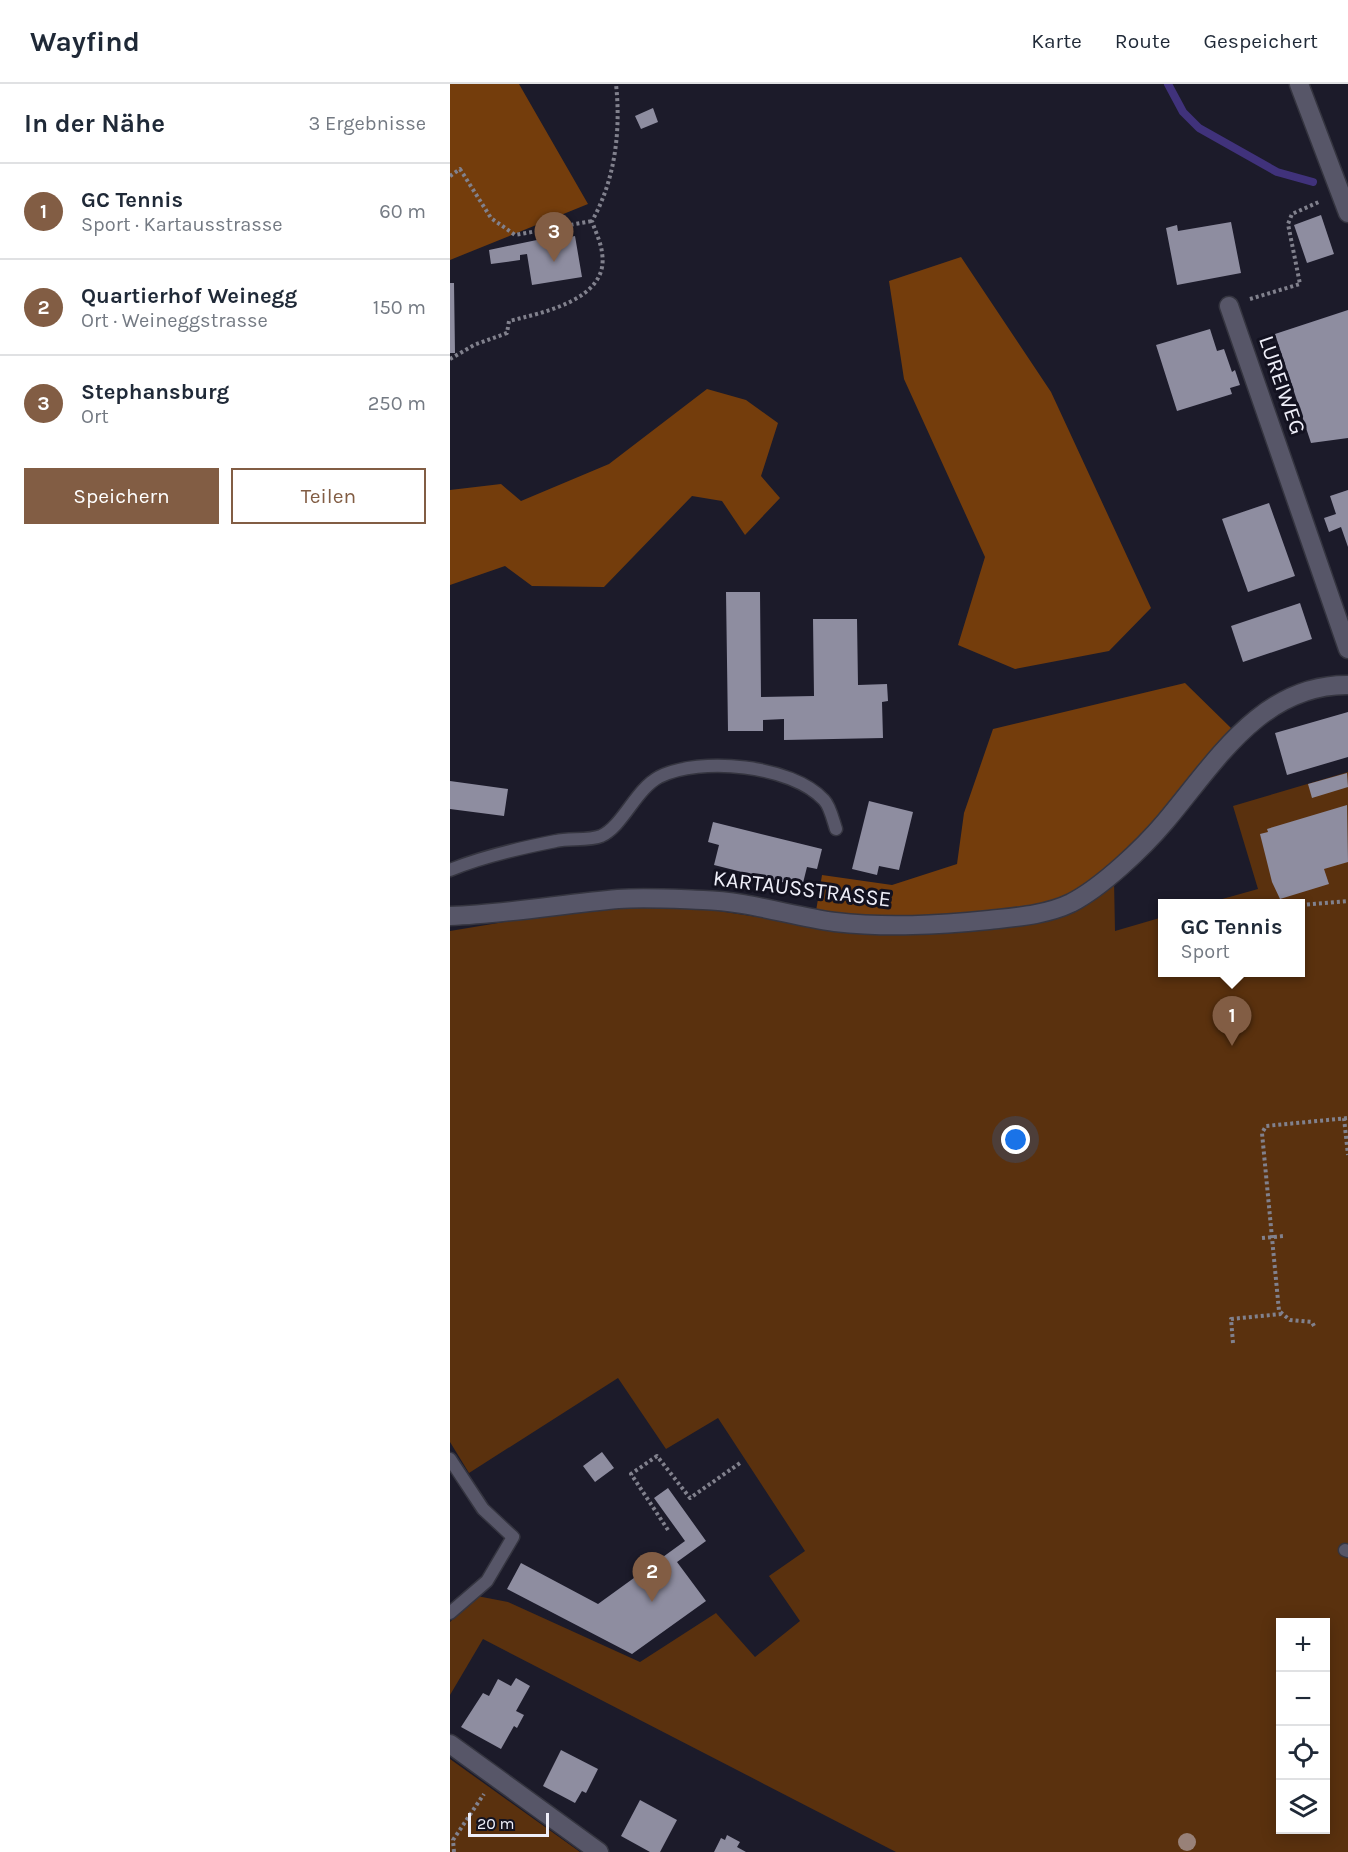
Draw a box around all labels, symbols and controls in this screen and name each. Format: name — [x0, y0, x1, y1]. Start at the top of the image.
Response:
text: Wayfind — [30, 25, 140, 58]
text: Karte — [1031, 29, 1082, 53]
text: Route — [1115, 29, 1171, 53]
text: Gespeichert — [1204, 29, 1318, 53]
text: In der Nähe — [24, 108, 165, 139]
text: 3 Ergebnisse — [309, 112, 426, 135]
text: GC Tennis — [81, 187, 183, 213]
text: 1 — [40, 200, 47, 223]
text: 60 m — [379, 200, 426, 223]
pin: 3 — [534, 212, 574, 262]
text: Sport · Kartausstrasse — [81, 213, 283, 236]
text: Quartierhof Weinegg — [81, 283, 297, 309]
text: 2 — [37, 296, 50, 319]
text: 150 m — [373, 296, 426, 319]
text: Ort · Weineggstrasse — [81, 309, 268, 332]
street label: LUREIWEG — [1253, 332, 1311, 438]
text: Stephansburg — [81, 379, 229, 405]
text: 3 — [37, 392, 50, 415]
text: 250 m — [368, 392, 426, 415]
text: Ort — [81, 405, 109, 428]
button: Speichern — [24, 468, 219, 524]
button: Teilen — [231, 468, 426, 524]
street label: KARTAUSSTRASSE — [711, 865, 893, 913]
popup — [1158, 899, 1305, 977]
text: GC Tennis — [1180, 914, 1283, 940]
text: Sport — [1180, 940, 1230, 963]
pin: 1 — [1212, 996, 1252, 1046]
your location — [1001, 1125, 1030, 1154]
pin: 2 — [632, 1552, 672, 1602]
map controls — [1276, 1618, 1330, 1834]
button: + — [1276, 1618, 1330, 1672]
button: − — [1276, 1672, 1330, 1726]
button: locate — [1276, 1726, 1330, 1780]
button: layers — [1276, 1780, 1330, 1834]
scale bar — [468, 1810, 549, 1838]
text: 20 m — [477, 1814, 515, 1833]

